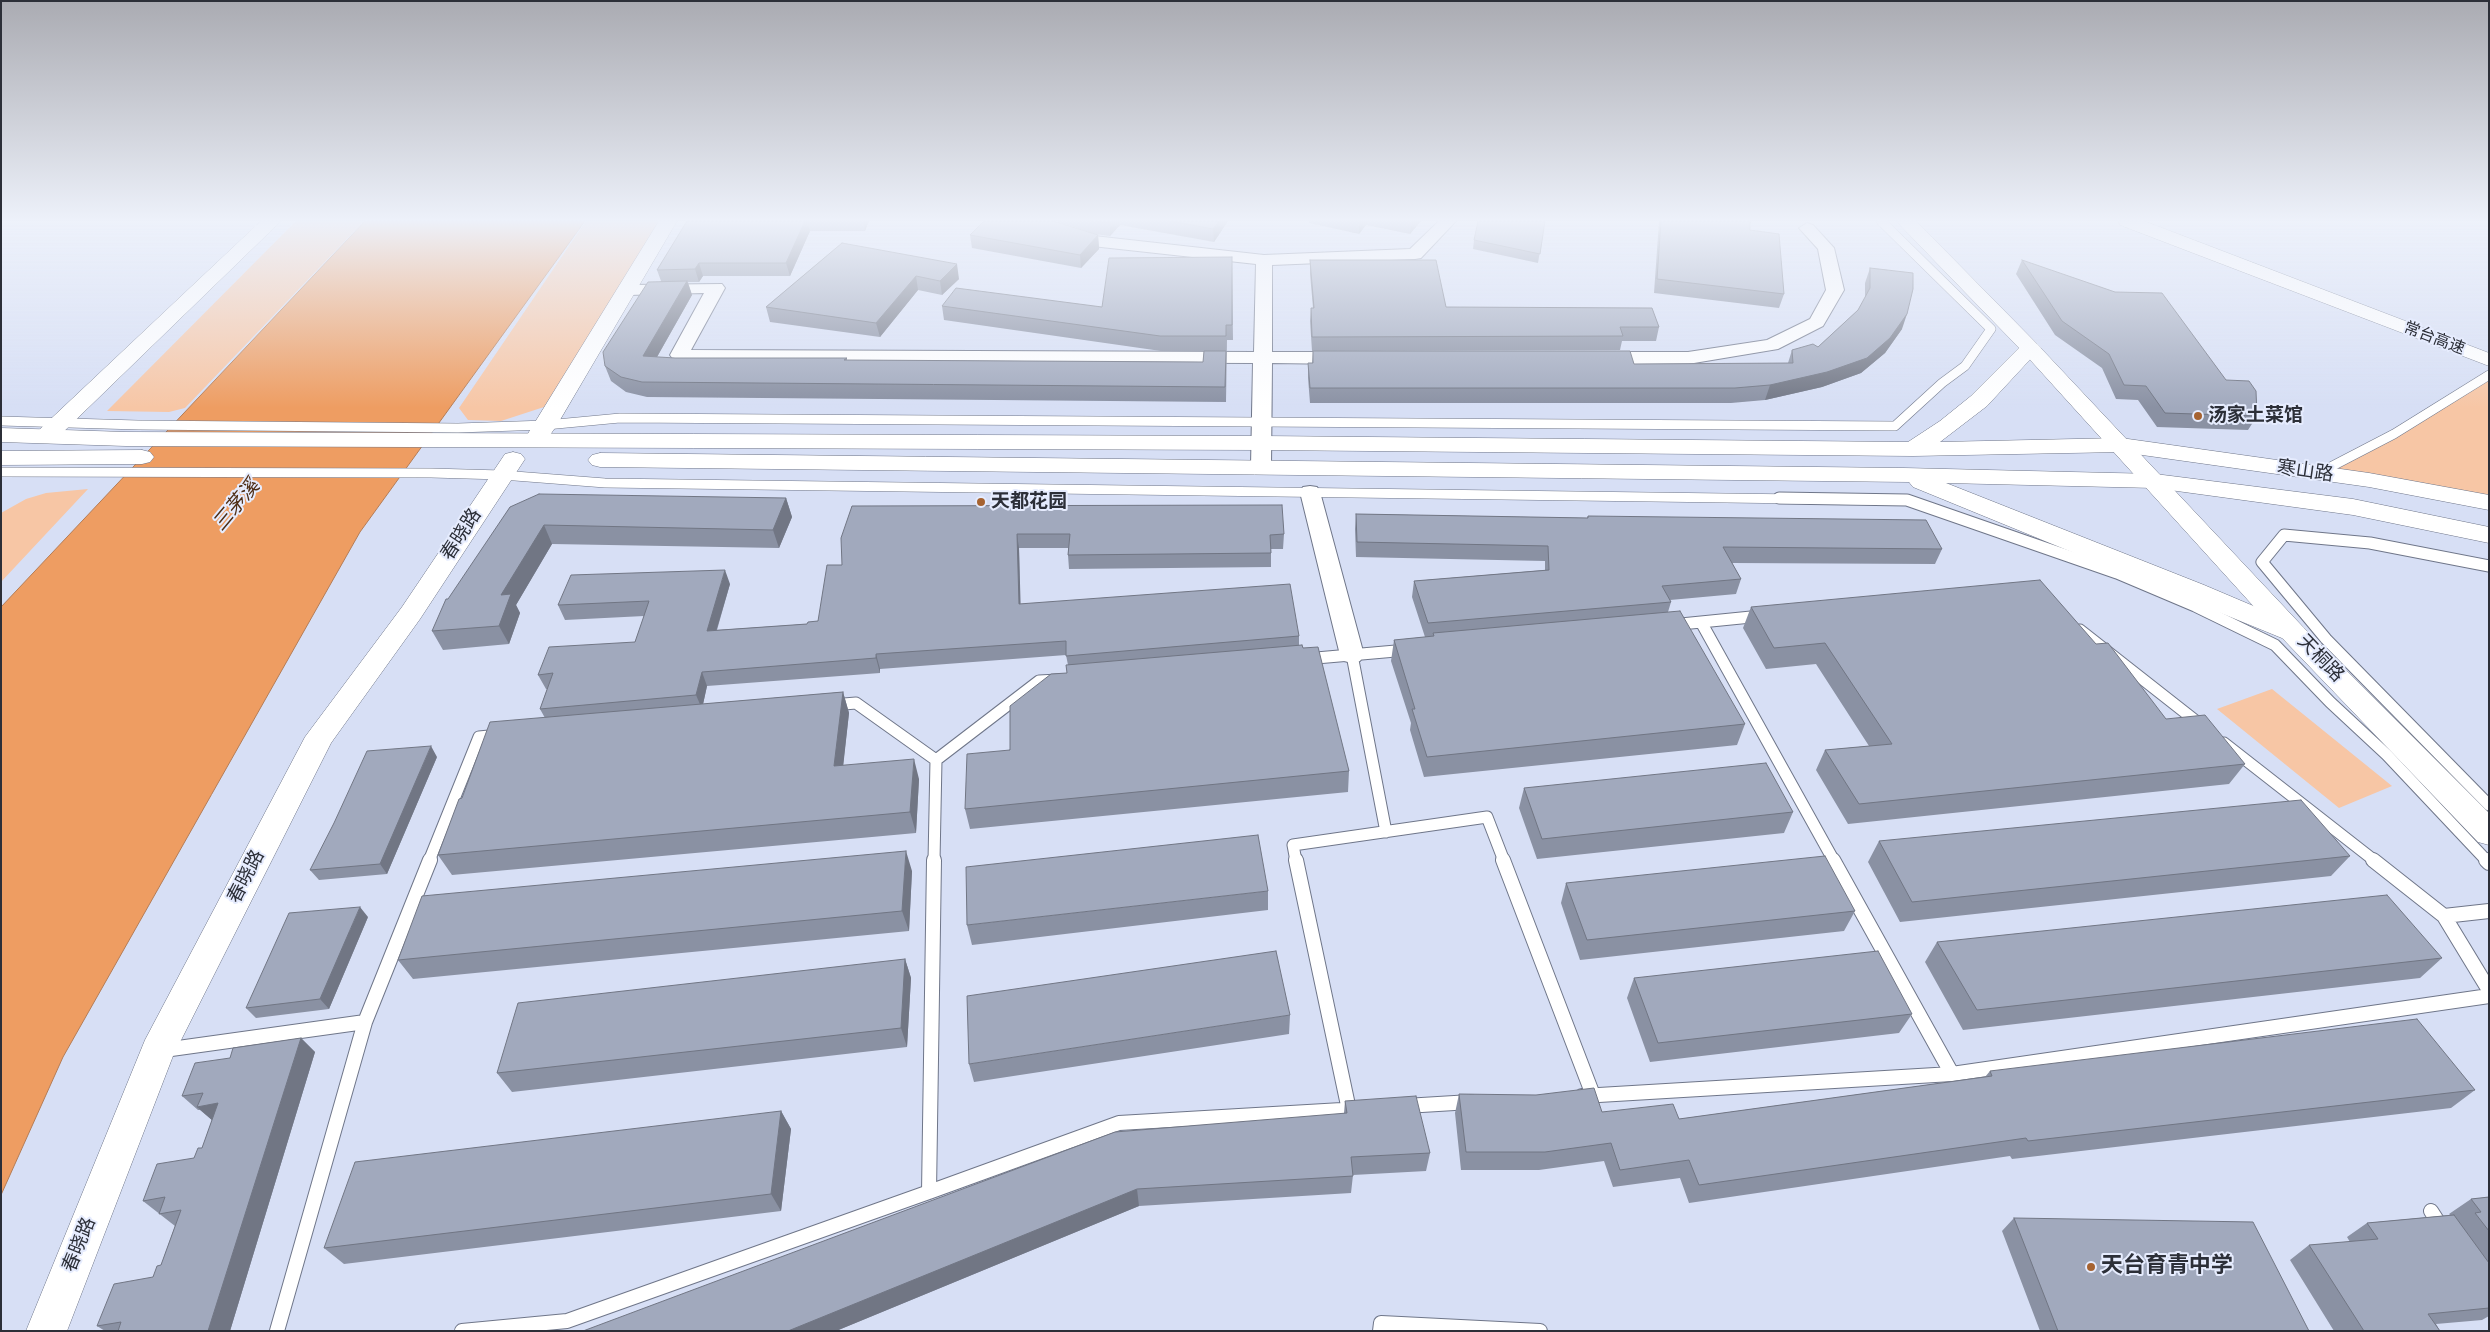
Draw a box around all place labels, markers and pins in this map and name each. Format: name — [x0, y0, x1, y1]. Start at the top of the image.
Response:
place label: 汤家土菜馆 — [2208, 405, 2303, 427]
marker: 汤家土菜馆 — [2192, 410, 2204, 422]
place label: 天都花园 — [991, 491, 1067, 513]
marker: 天都花园 — [975, 496, 987, 508]
place label: 天台育青中学 — [2101, 1254, 2233, 1280]
marker: 天台育青中学 — [2085, 1261, 2097, 1273]

